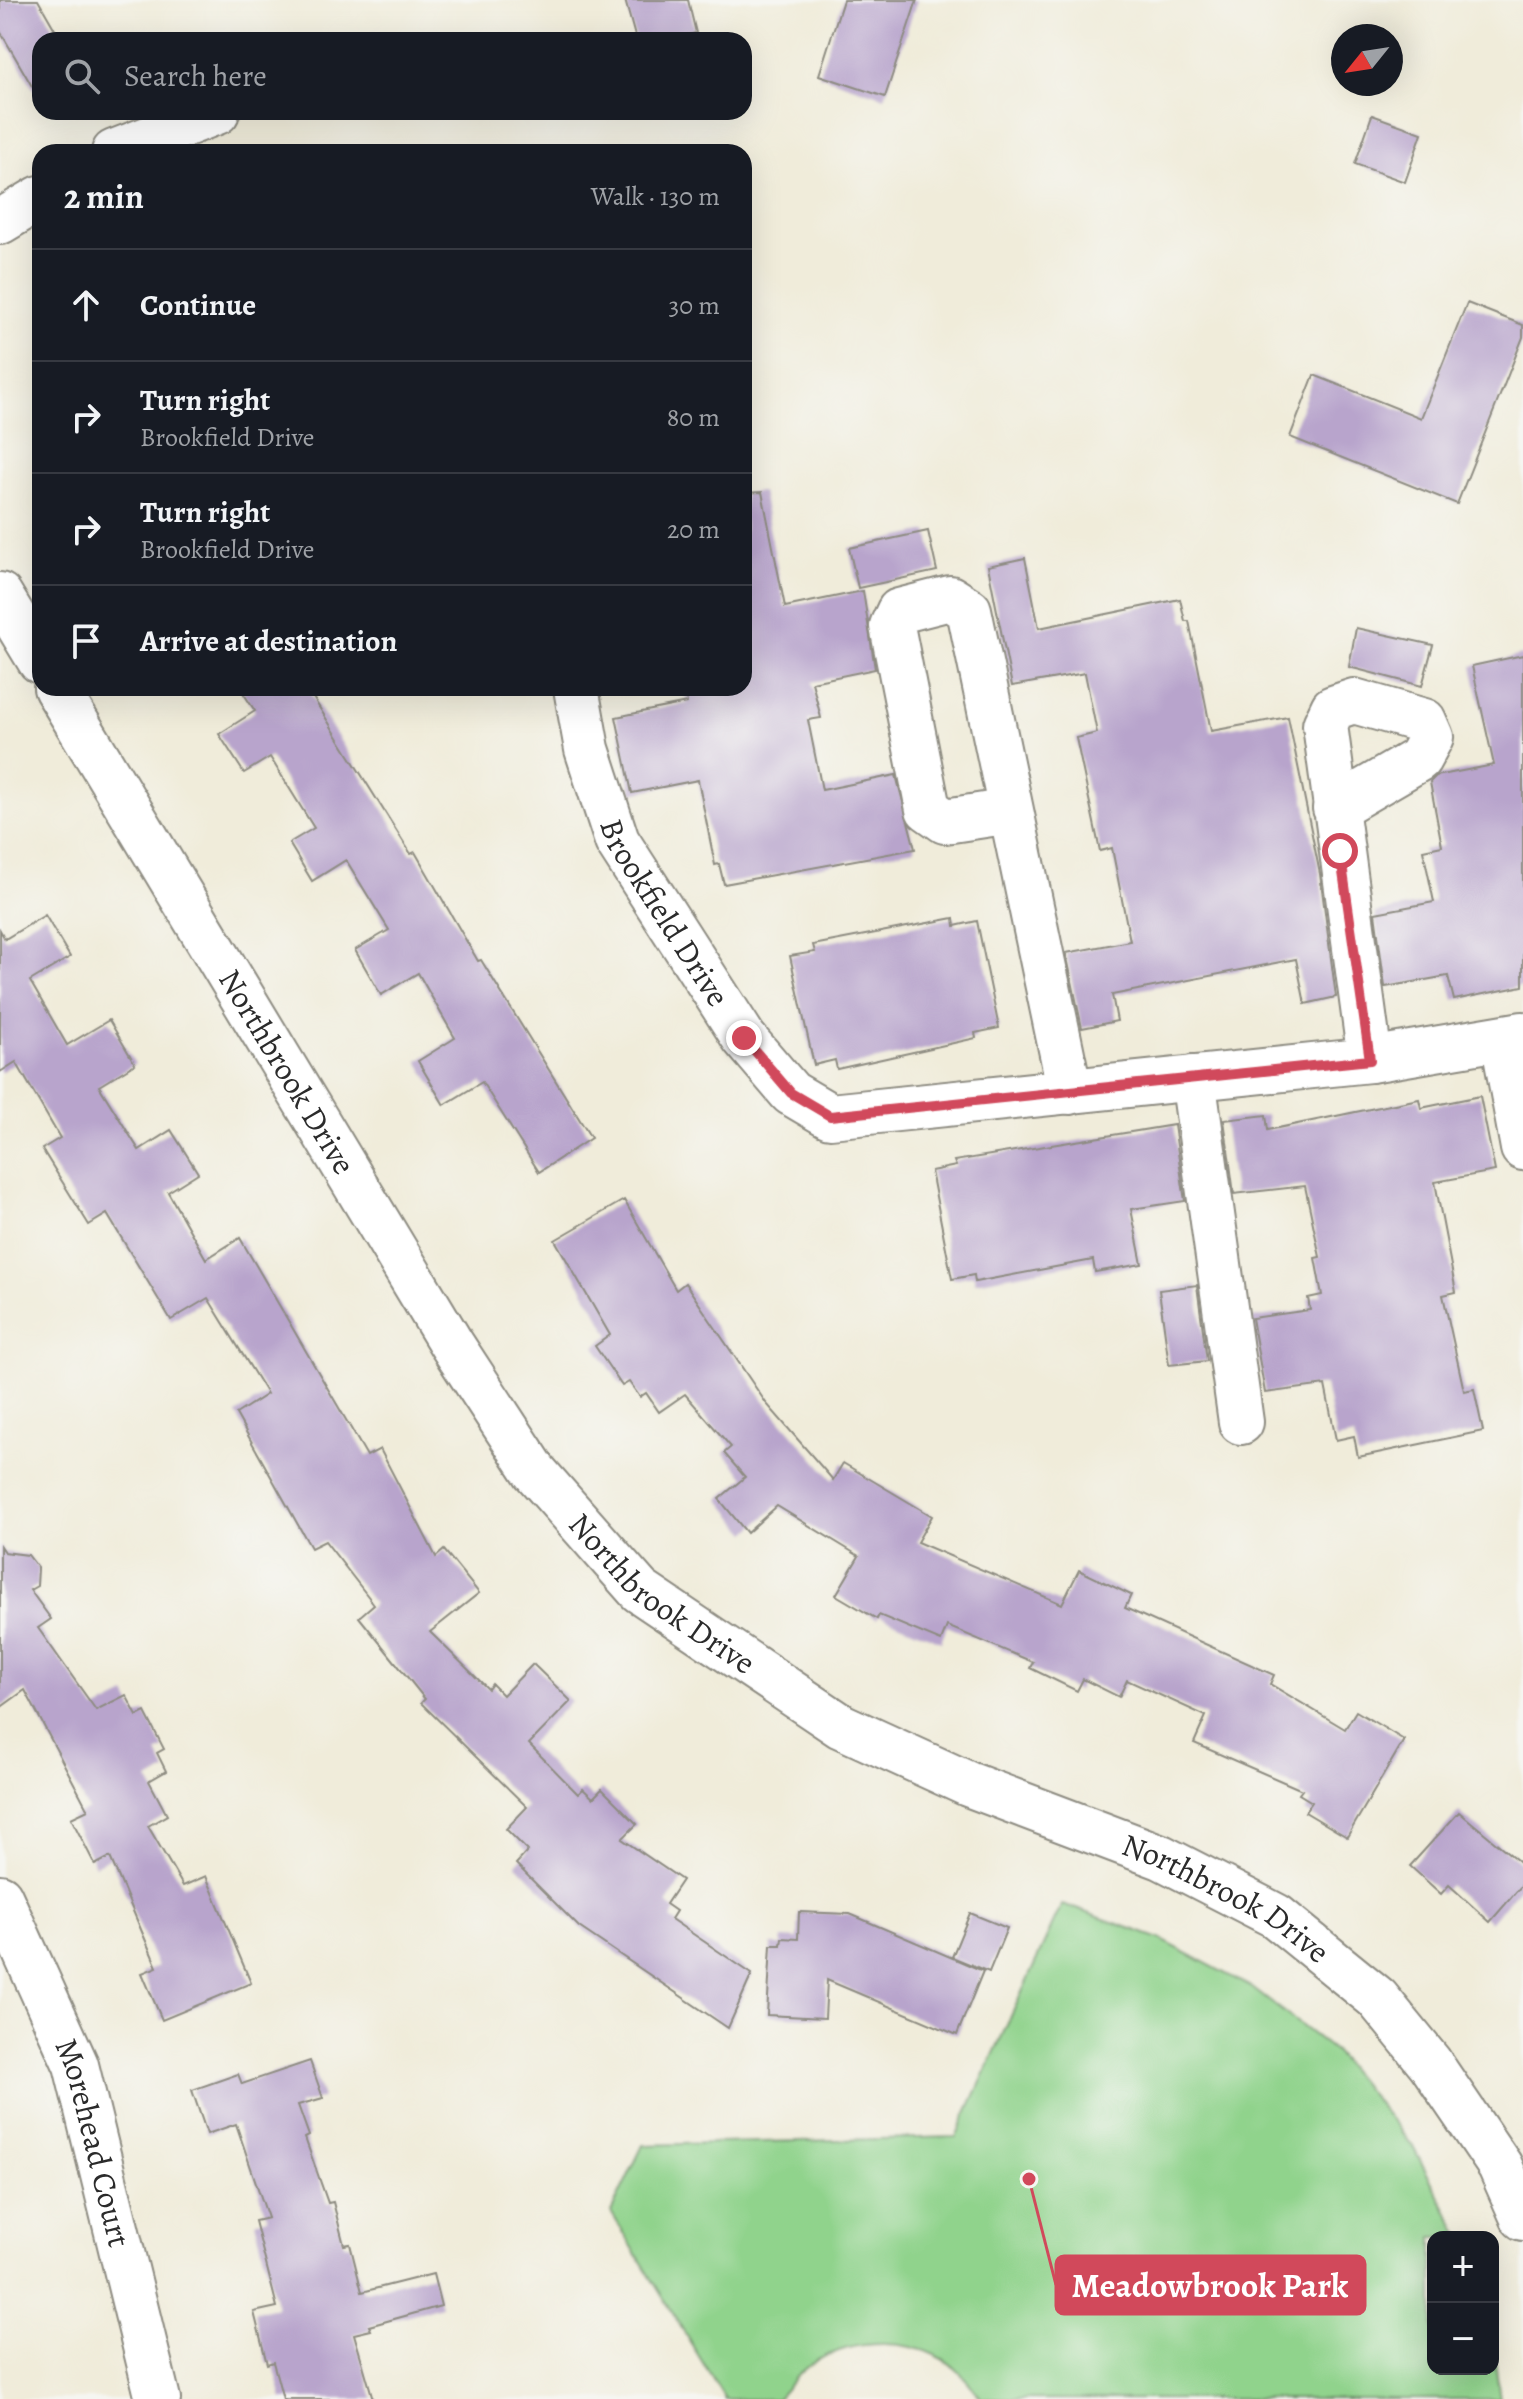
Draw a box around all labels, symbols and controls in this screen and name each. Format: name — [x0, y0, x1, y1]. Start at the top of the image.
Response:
north arrow — [1331, 24, 1403, 96]
search box — [32, 32, 752, 120]
icon: search — [60, 54, 104, 98]
text: Search here — [124, 56, 267, 96]
text: 2 min — [64, 173, 144, 220]
text: Walk · 130 m — [591, 179, 720, 214]
icon: ahead — [64, 283, 108, 327]
text: Continue — [140, 285, 256, 325]
text: 30 m — [669, 288, 720, 323]
text: Turn right — [140, 380, 270, 420]
icon: right — [64, 395, 108, 439]
text: 80 m — [667, 400, 720, 435]
text: Brookfield Drive — [140, 420, 315, 455]
text: Turn right — [140, 492, 270, 532]
icon: right — [64, 507, 108, 551]
text: 20 m — [667, 512, 720, 547]
text: Brookfield Drive — [140, 532, 315, 567]
icon: arrive — [64, 619, 108, 663]
text: Arrive at destination — [140, 621, 397, 661]
street label: Brookfield Drive — [589, 813, 740, 1015]
route start — [1322, 833, 1358, 869]
street label: Northbrook Drive — [208, 961, 366, 1183]
route end — [726, 1020, 762, 1056]
street label: Northbrook Drive — [559, 1503, 764, 1684]
street label: Northbrook Drive — [1116, 1822, 1339, 1973]
street label: Morehead Court — [45, 2031, 142, 2252]
map controls — [1427, 2231, 1499, 2375]
button: + — [1427, 2231, 1499, 2303]
callout: Meadowbrook Park — [1056, 2256, 1365, 2314]
text: Meadowbrook Park — [1072, 2262, 1349, 2309]
button: − — [1427, 2303, 1499, 2375]

